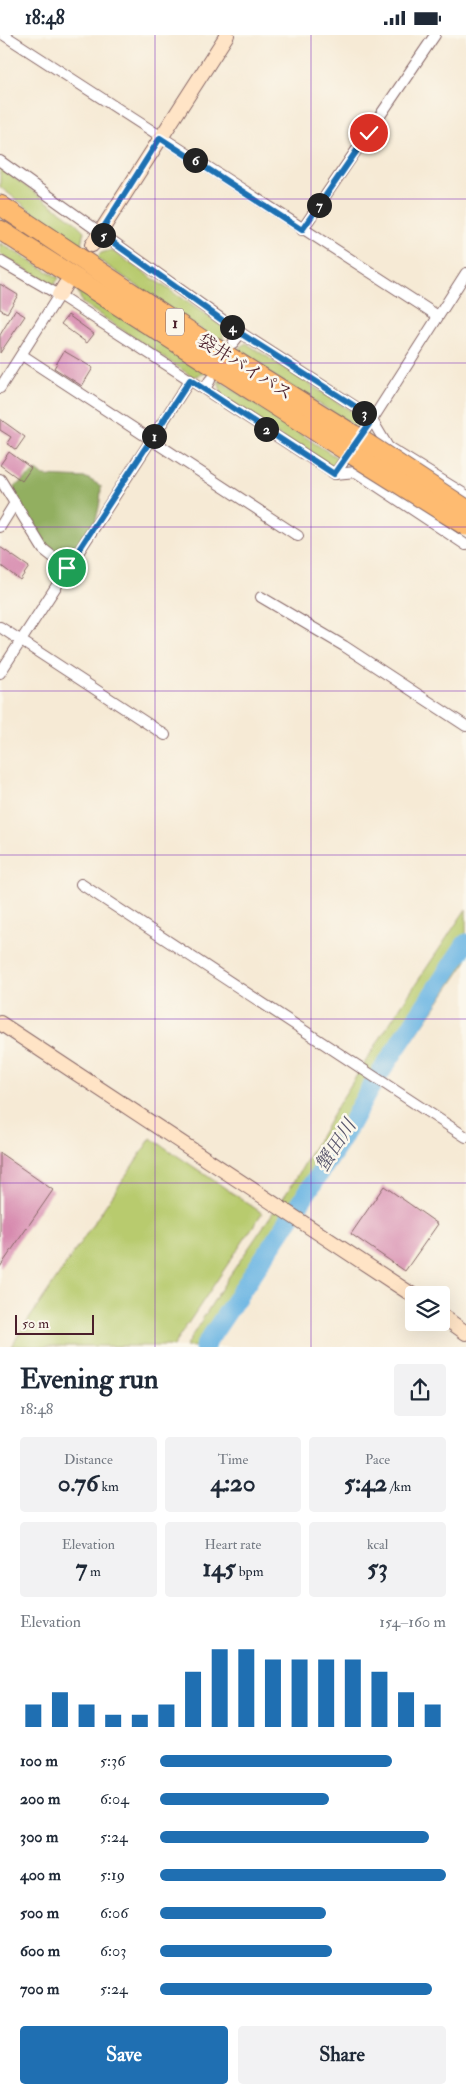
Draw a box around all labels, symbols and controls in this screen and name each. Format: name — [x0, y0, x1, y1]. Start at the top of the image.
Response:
text: 18:48 — [25, 6, 65, 30]
pin — [348, 112, 390, 154]
icon: check — [355, 119, 383, 147]
pin: 6 — [182, 147, 208, 173]
text: 6 — [192, 152, 199, 169]
pin: 7 — [306, 193, 332, 217]
text: 7 — [316, 197, 323, 214]
pin: 5 — [90, 223, 116, 247]
text: 5 — [100, 227, 107, 244]
road number: 1 — [166, 309, 184, 335]
pin: 4 — [220, 315, 244, 339]
text: 4 — [229, 319, 236, 336]
street label: 袋井バイパス — [193, 329, 296, 406]
pin: 3 — [352, 401, 376, 425]
text: 3 — [362, 405, 367, 422]
pin: 2 — [254, 417, 278, 441]
text: 2 — [263, 421, 270, 438]
pin: 1 — [142, 423, 166, 449]
text: 1 — [152, 428, 157, 445]
pin — [46, 547, 88, 589]
icon: arrive — [53, 554, 81, 582]
water label: 蟹田川 — [310, 1113, 363, 1176]
map controls — [405, 1286, 450, 1331]
button: layers — [405, 1286, 450, 1331]
scale bar — [15, 1311, 94, 1335]
text: 50 m — [22, 1315, 49, 1332]
text: Evening run — [20, 1362, 158, 1397]
button: share — [394, 1364, 446, 1416]
text: 18:48 — [20, 1399, 53, 1419]
text: Distance — [64, 1451, 113, 1468]
text: Time — [218, 1451, 248, 1468]
text: Pace — [365, 1451, 390, 1468]
text: 0.76 — [58, 1468, 98, 1499]
text: 4:20 — [210, 1468, 256, 1499]
text: 5:42 — [344, 1468, 387, 1499]
text: km — [98, 1478, 119, 1495]
text: /km — [387, 1478, 411, 1495]
text: Elevation — [62, 1536, 115, 1553]
text: Heart rate — [204, 1536, 261, 1553]
text: kcal — [367, 1536, 388, 1553]
text: 7 — [76, 1553, 87, 1584]
text: 145 — [202, 1553, 236, 1584]
text: 53 — [367, 1553, 388, 1584]
text: m — [87, 1563, 101, 1580]
text: bpm — [236, 1563, 264, 1580]
text: Elevation — [20, 1612, 81, 1632]
text: 154–160 m — [379, 1612, 446, 1632]
text: 100 m — [20, 1751, 58, 1771]
text: 5:36 — [100, 1751, 125, 1771]
text: 200 m — [20, 1789, 60, 1809]
text: 6:04 — [100, 1789, 129, 1809]
text: 300 m — [20, 1827, 58, 1847]
text: 5:24 — [100, 1827, 128, 1847]
text: 400 m — [20, 1865, 61, 1885]
text: 5:19 — [100, 1865, 125, 1885]
text: 500 m — [20, 1903, 59, 1923]
text: 6:06 — [100, 1903, 128, 1923]
text: 600 m — [20, 1941, 60, 1961]
text: 6:03 — [100, 1941, 126, 1961]
text: 700 m — [20, 1979, 59, 1999]
text: 5:24 — [100, 1979, 128, 1999]
button: Save — [20, 2026, 228, 2084]
button: Share — [238, 2026, 446, 2084]

